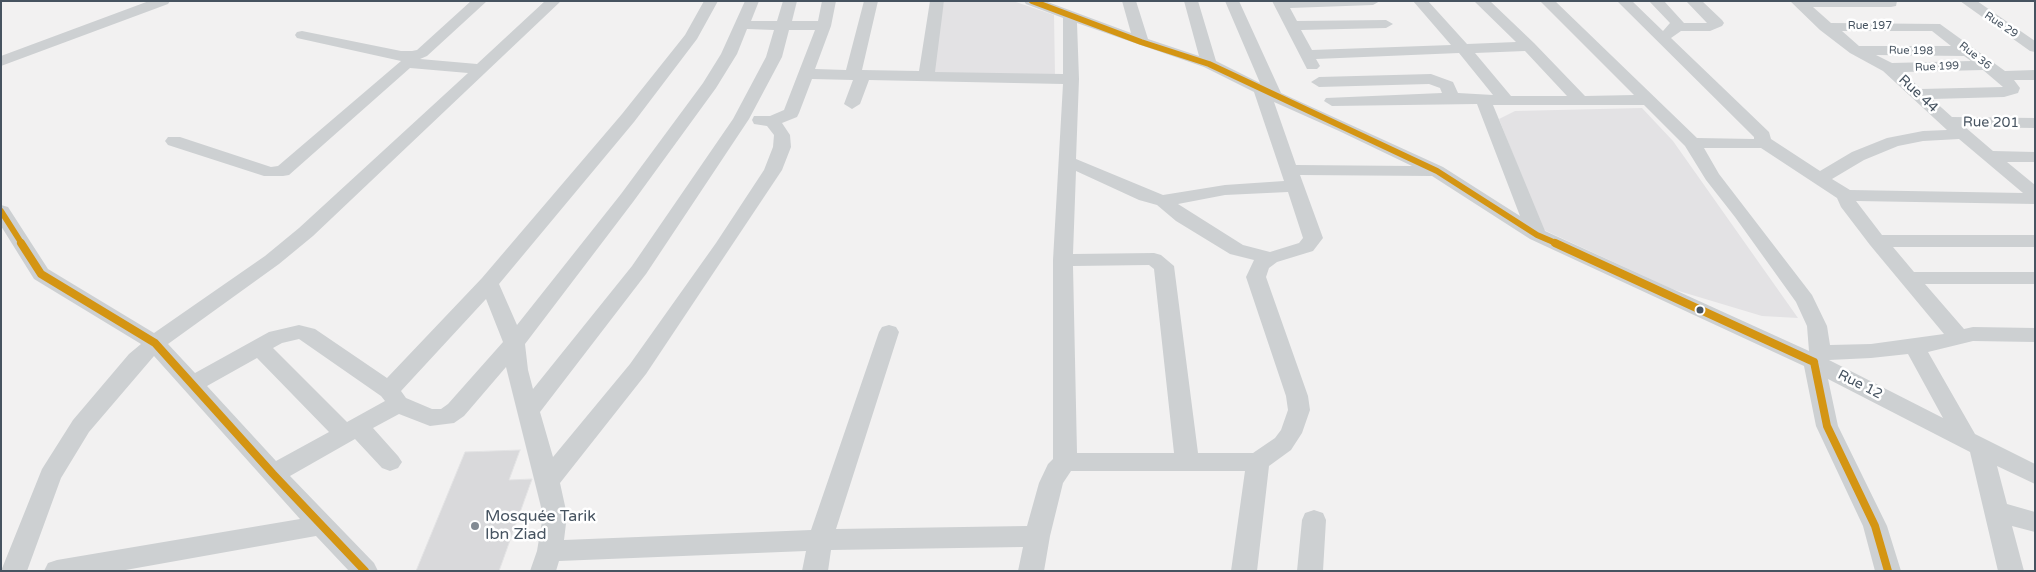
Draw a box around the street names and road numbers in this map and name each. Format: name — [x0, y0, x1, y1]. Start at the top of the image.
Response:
street label: Rue 29 — [1982, 9, 2020, 41]
street label: Rue 197 — [1848, 19, 1892, 33]
street label: Rue 36 — [1956, 39, 1994, 73]
street label: Rue 198 — [1889, 44, 1933, 58]
street label: Rue 199 — [1915, 60, 1959, 74]
street label: Rue 44 — [1895, 72, 1941, 116]
street label: Rue 201 — [1963, 114, 2019, 132]
street label: Rue 12 — [1835, 367, 1885, 403]

